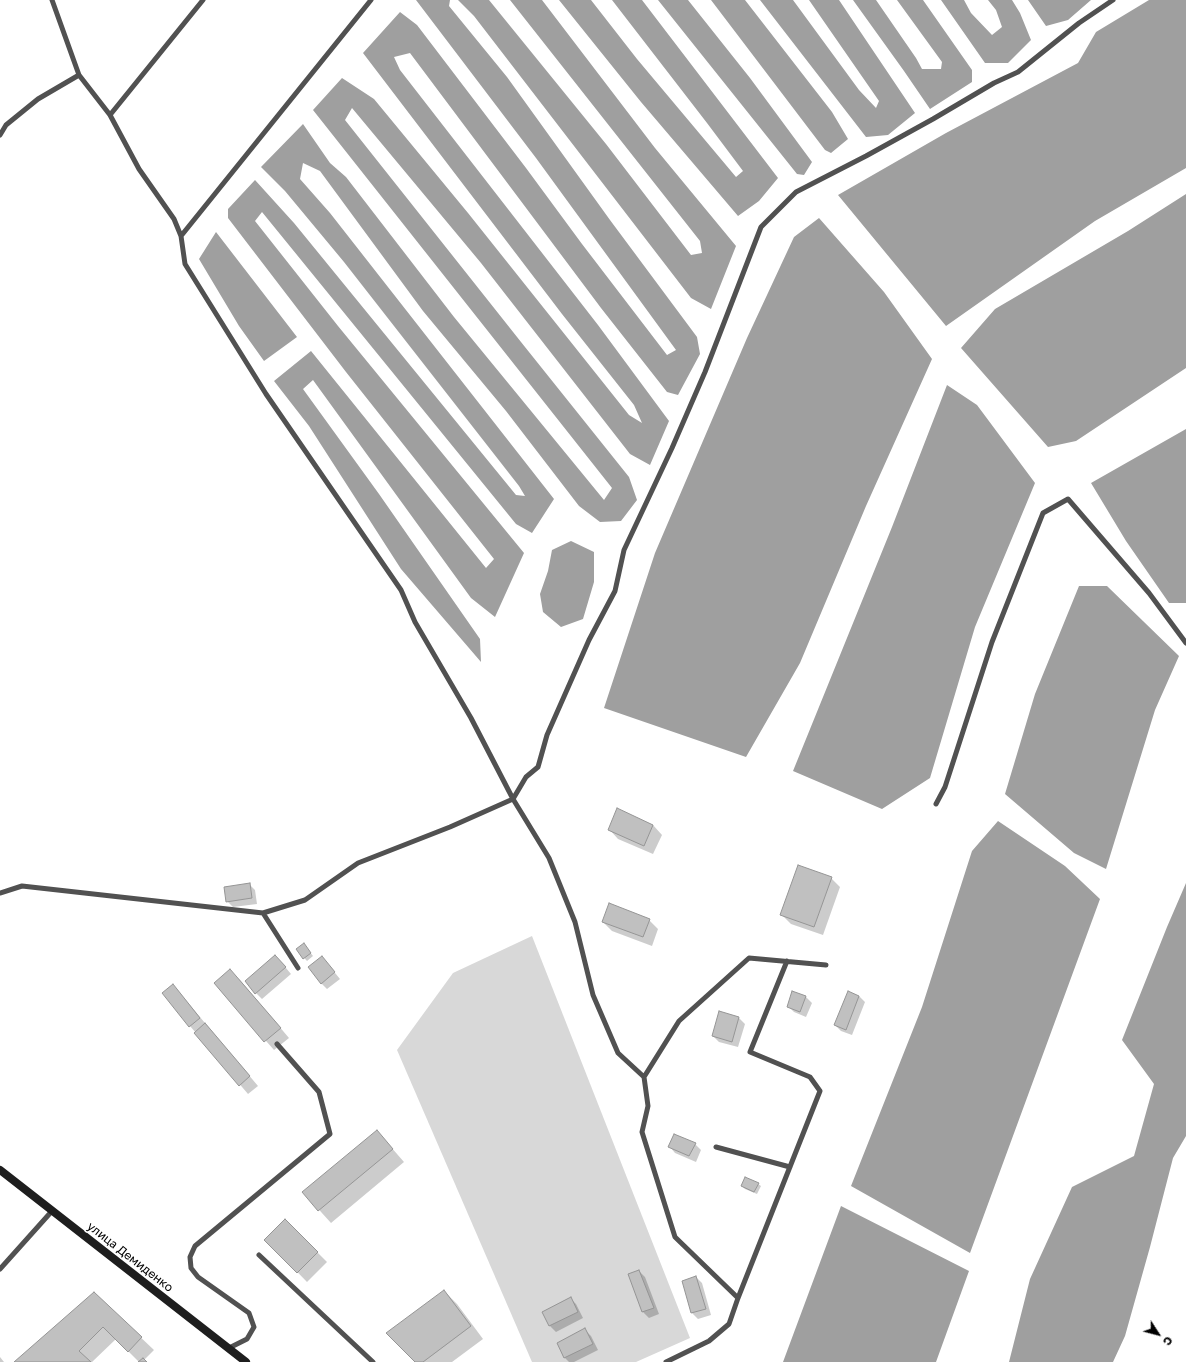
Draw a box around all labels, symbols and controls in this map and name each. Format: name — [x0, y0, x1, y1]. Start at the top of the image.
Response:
street label: улица Демиденко — [84, 1219, 176, 1295]
north arrow — [1138, 1314, 1178, 1354]
text: С — [1161, 1334, 1176, 1348]

